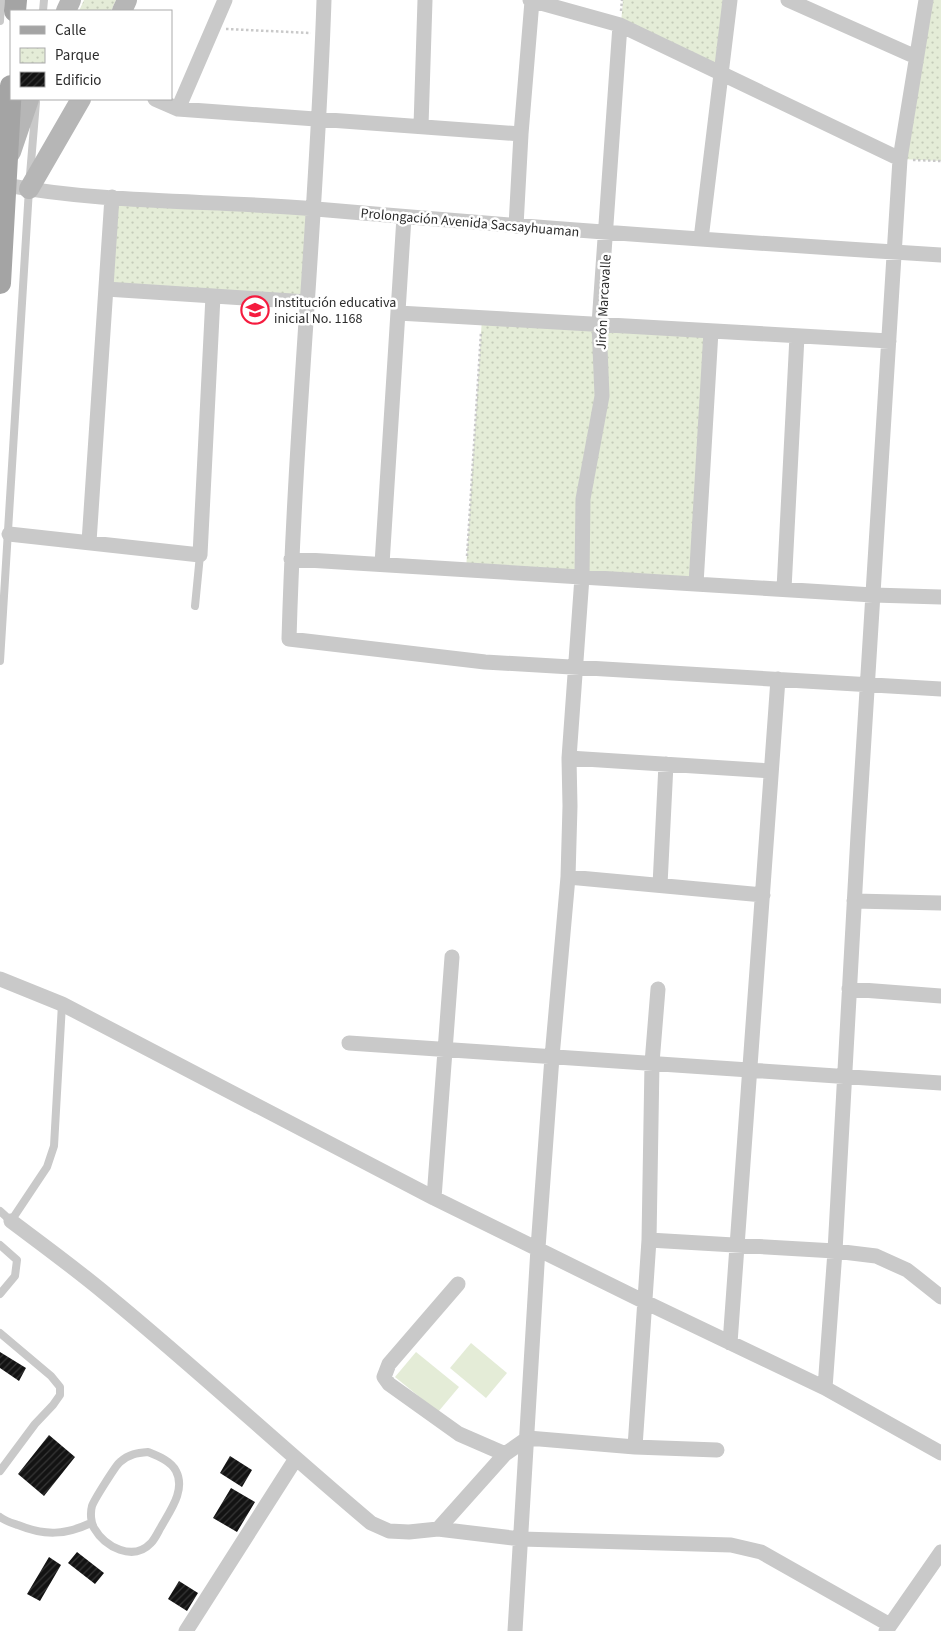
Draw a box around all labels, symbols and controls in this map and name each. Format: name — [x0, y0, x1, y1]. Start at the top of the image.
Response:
legend — [10, 10, 172, 100]
text: Calle — [55, 20, 86, 41]
text: Parque — [55, 45, 99, 66]
text: Edificio — [55, 70, 102, 91]
street label: Prolongación Avenida Sacsayhuaman — [360, 203, 580, 243]
street label: Jirón Marcavalle — [592, 254, 616, 350]
place label: Institución educativa inicial No. 1168 — [274, 293, 396, 329]
school or university icon: Institución educativa inicial No. 1168 — [240, 295, 270, 325]

